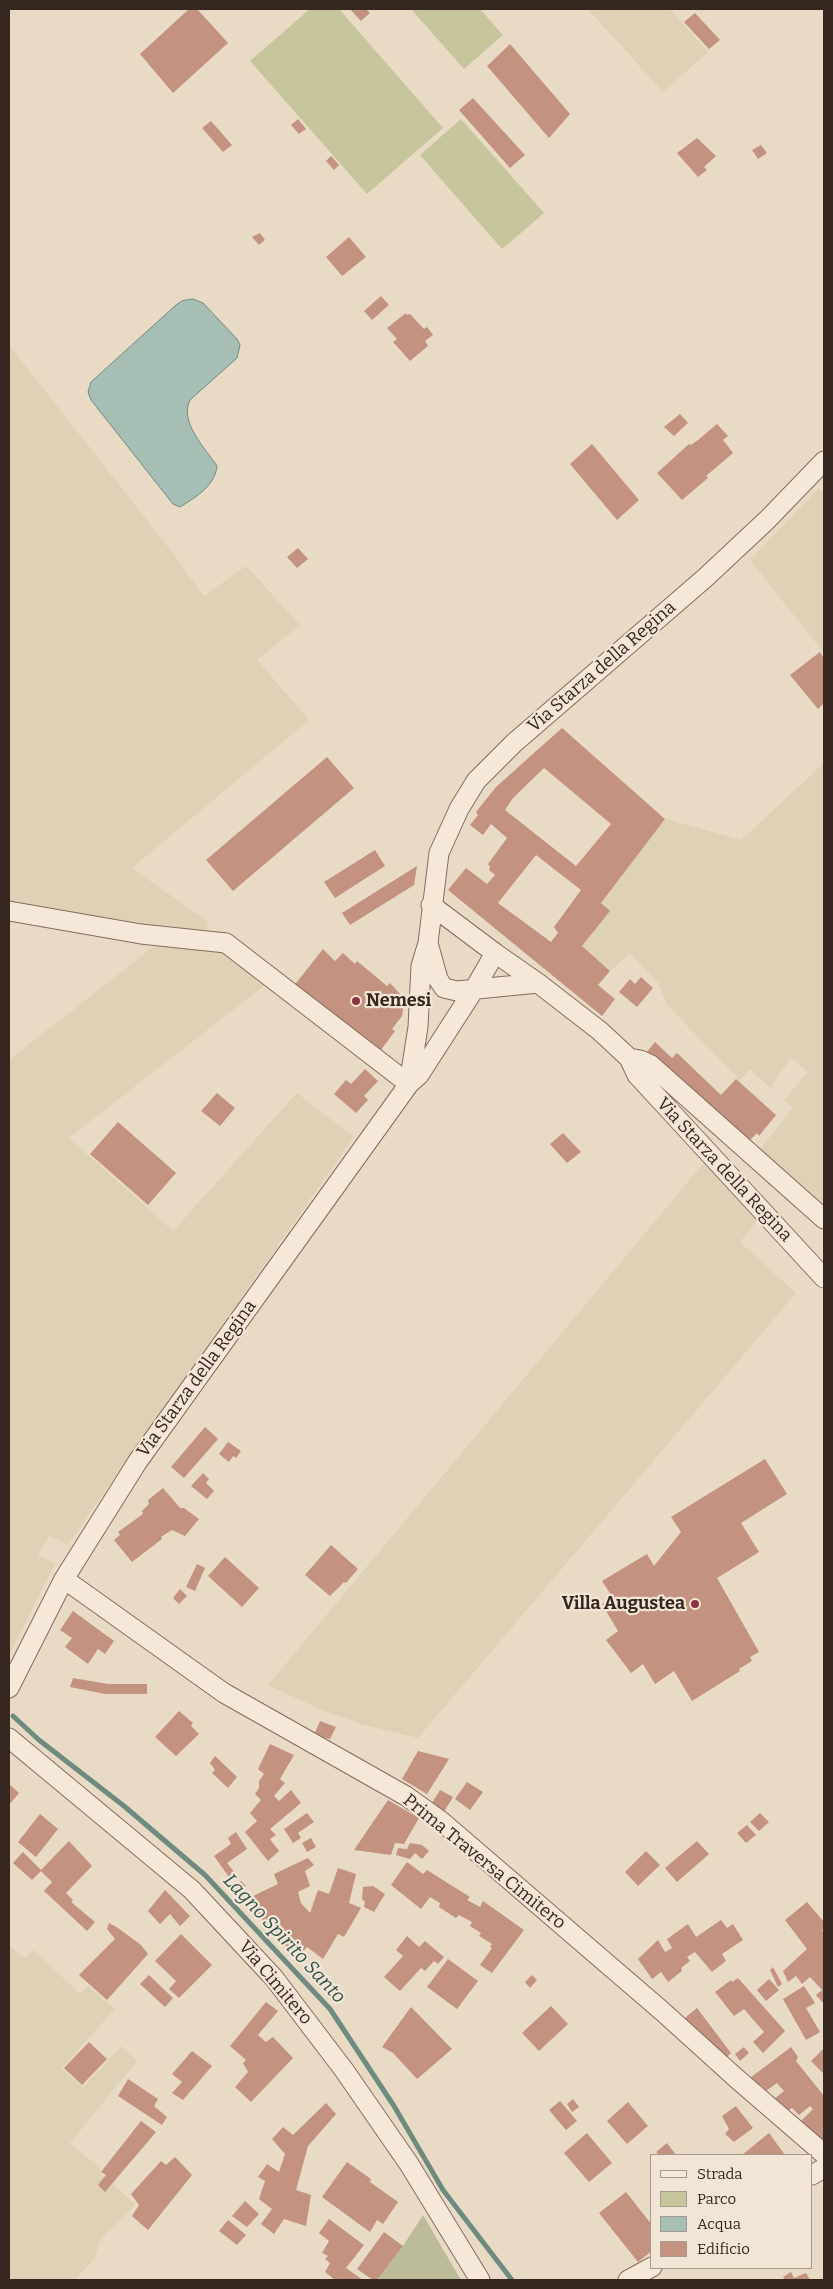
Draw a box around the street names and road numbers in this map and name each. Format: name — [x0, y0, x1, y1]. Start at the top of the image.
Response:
street label: Via Starza della Regina — [524, 597, 680, 737]
street label: Via Starza della Regina — [652, 1094, 796, 1246]
street label: Via Starza della Regina — [133, 1296, 261, 1462]
street label: Prima Traversa Cimitero — [398, 1790, 570, 1934]
street label: Via Cimitero — [234, 1937, 316, 2029]

